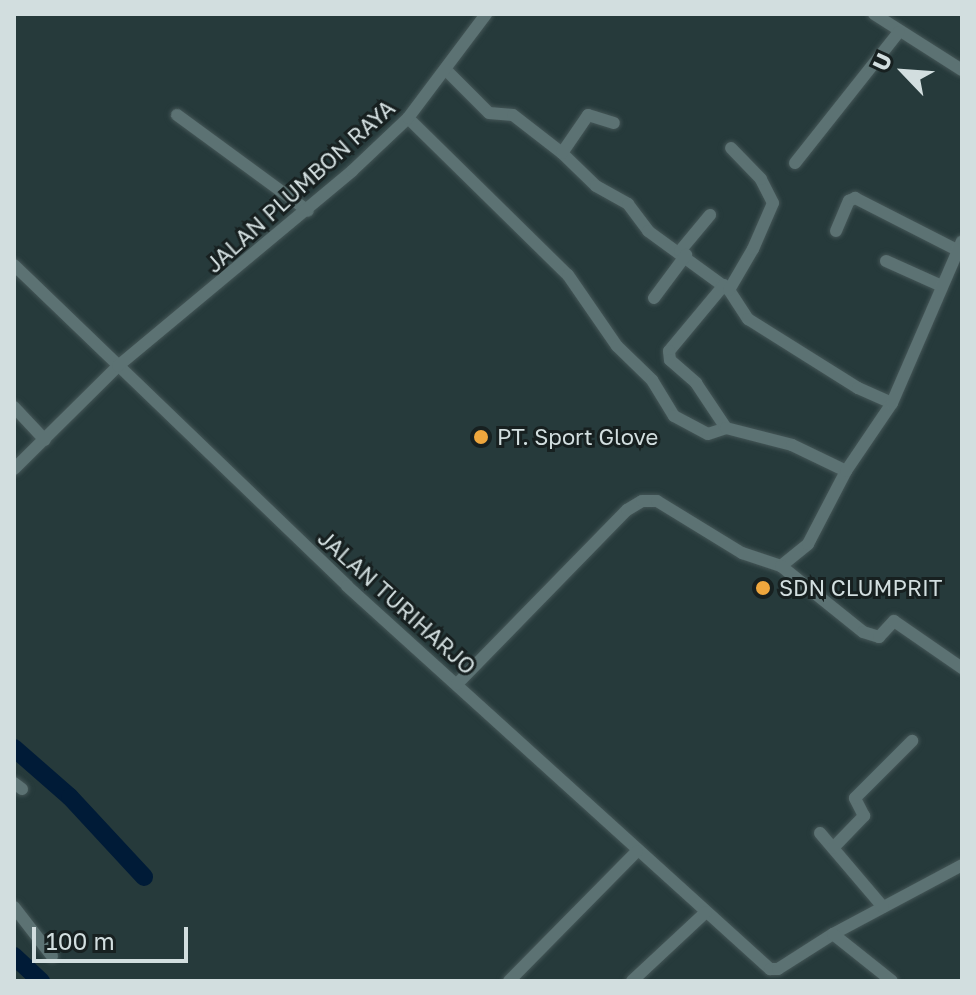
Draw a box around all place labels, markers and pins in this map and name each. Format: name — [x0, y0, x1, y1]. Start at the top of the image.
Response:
place label: PT. Sport Glove — [497, 424, 658, 450]
marker: PT. Sport Glove — [472, 428, 490, 446]
place label: SDN CLUMPRIT — [779, 575, 942, 601]
marker: SDN CLUMPRIT — [754, 579, 772, 597]

